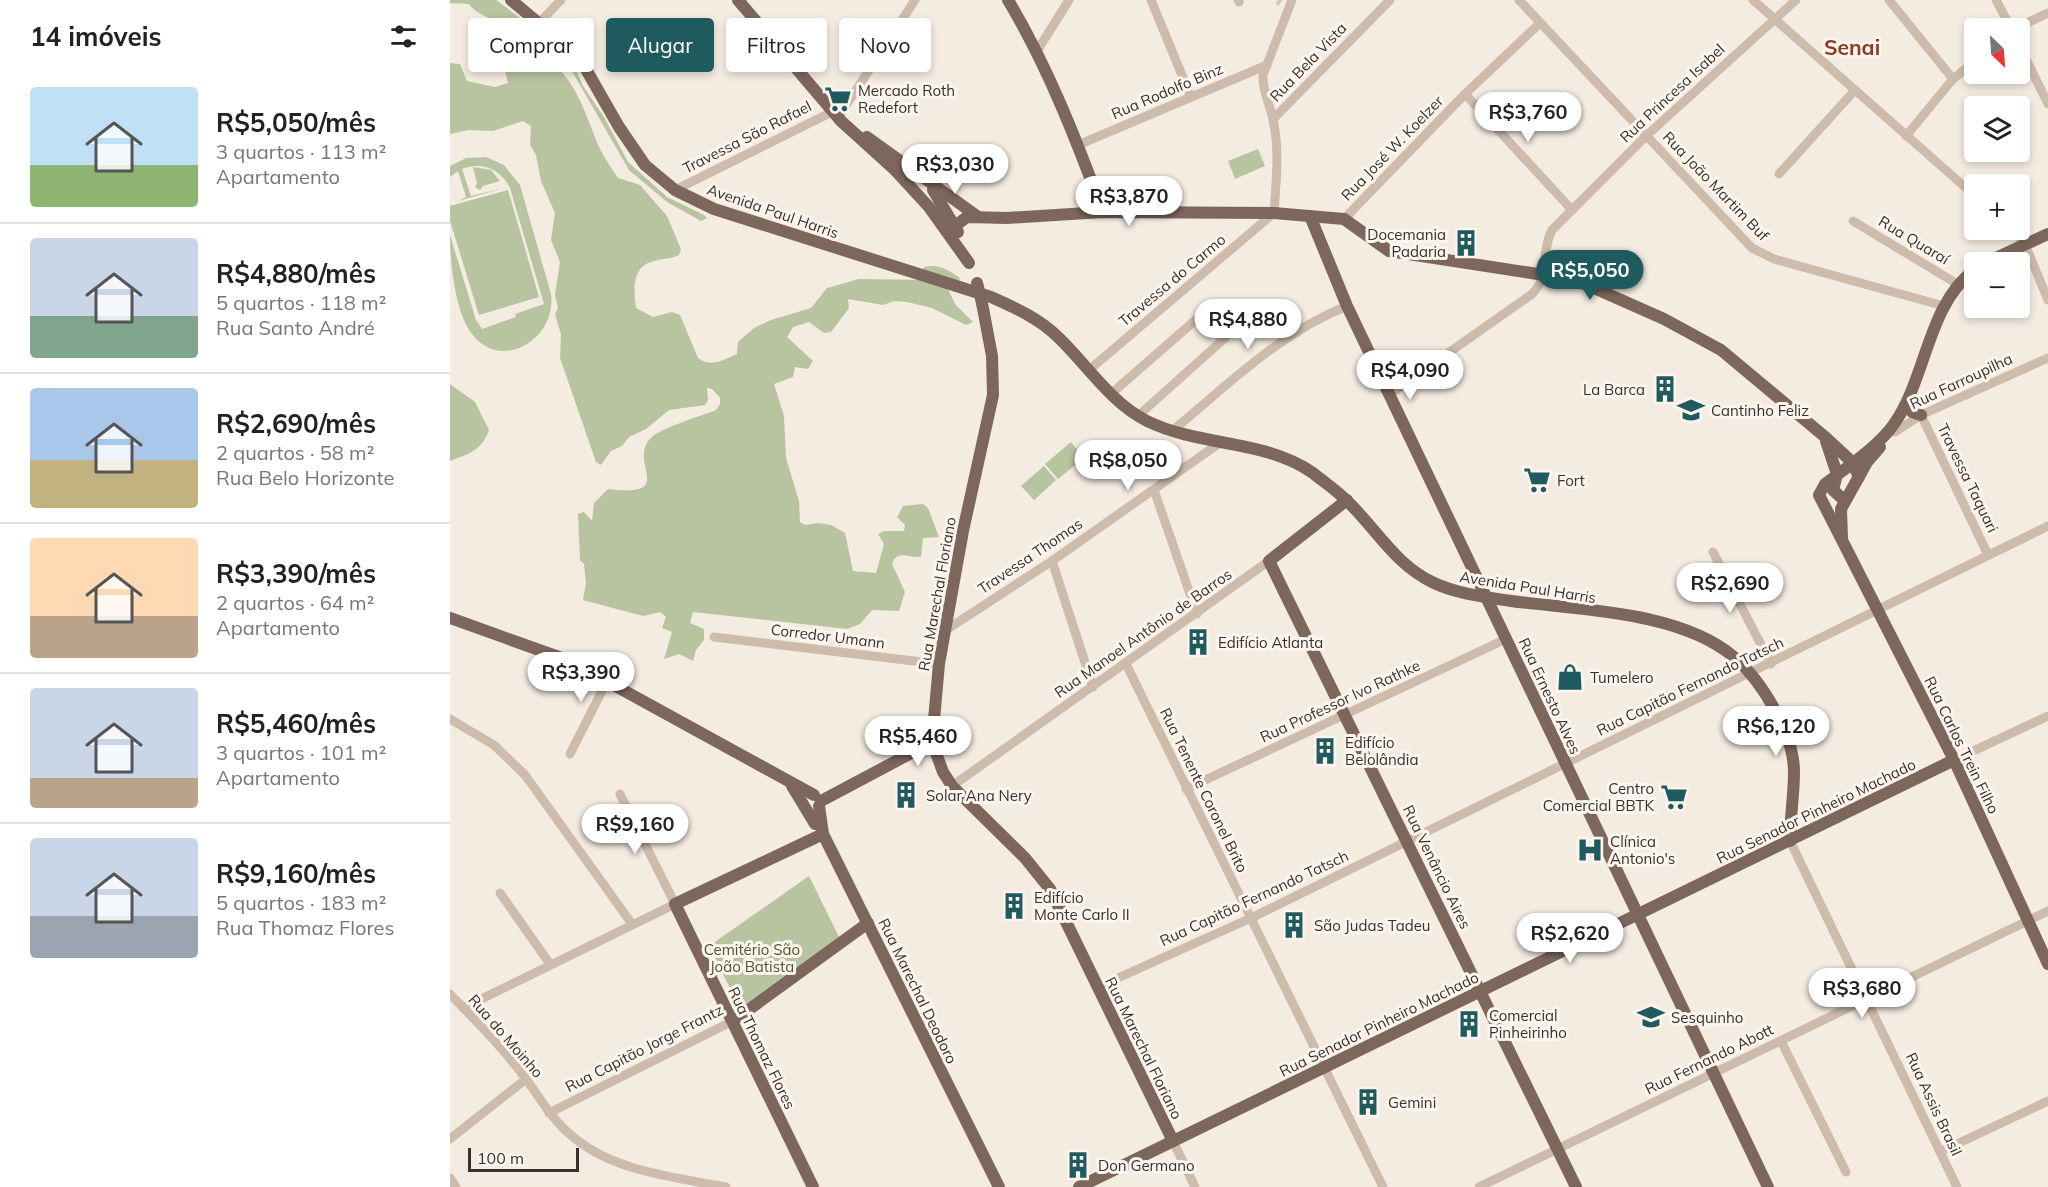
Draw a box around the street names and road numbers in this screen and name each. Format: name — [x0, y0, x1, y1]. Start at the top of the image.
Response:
street label: Rua Bela Vista — [1266, 19, 1350, 105]
street label: Rua Princesa Isabel — [1616, 40, 1728, 146]
street label: Rua Rodolfo Binz — [1108, 59, 1226, 123]
street label: Rua José W. Koelzer — [1337, 91, 1448, 205]
street label: Travessa São Rafael — [679, 96, 815, 178]
street label: Rua João Martim Buf — [1659, 127, 1774, 245]
street label: Avenida Paul Harris — [705, 180, 841, 242]
street label: Rua Quaraí — [1875, 211, 1954, 269]
street label: Travessa do Carmo — [1115, 230, 1229, 330]
street label: Rua Farroupilha — [1907, 349, 2015, 413]
street label: Travessa Taquari — [1933, 421, 2003, 535]
street label: Travessa Thomas — [974, 514, 1086, 598]
street label: Rua Marechal Floriano — [914, 516, 960, 672]
street label: Rua Manoel Antônio de Barros — [1051, 564, 1235, 702]
street label: Avenida Paul Harris — [1458, 567, 1598, 607]
street label: Corredor Umann — [770, 620, 886, 652]
street label: Rua Capitão Fernando Tatsch — [1593, 632, 1787, 740]
street label: Rua Ernesto Alves — [1515, 635, 1585, 757]
street label: Rua Professor Ivo Rathke — [1257, 656, 1423, 746]
street label: Rua Carlos Trein Filho — [1920, 673, 2004, 817]
street label: Rua Tenente Coronel Brito — [1156, 705, 1252, 875]
street label: Rua Senador Pinheiro Machado — [1713, 754, 1919, 868]
street label: Rua Venâncio Aires — [1399, 802, 1475, 932]
street label: Rua Capitão Fernando Tatsch — [1157, 846, 1351, 950]
street label: Rua Marechal Deodoro — [875, 915, 961, 1067]
street label: Rua Senador Pinheiro Machado — [1276, 967, 1482, 1081]
street label: Rua Marechal Floriano — [1101, 974, 1187, 1122]
street label: Rua Thomaz Flores — [724, 984, 800, 1112]
street label: Rua do Moinho — [465, 990, 547, 1082]
street label: Rua Capitão Jorge Frantz — [562, 1000, 726, 1096]
street label: Rua Fernando Abott — [1642, 1020, 1776, 1098]
street label: Rua Assis Brasil — [1902, 1049, 1966, 1159]

